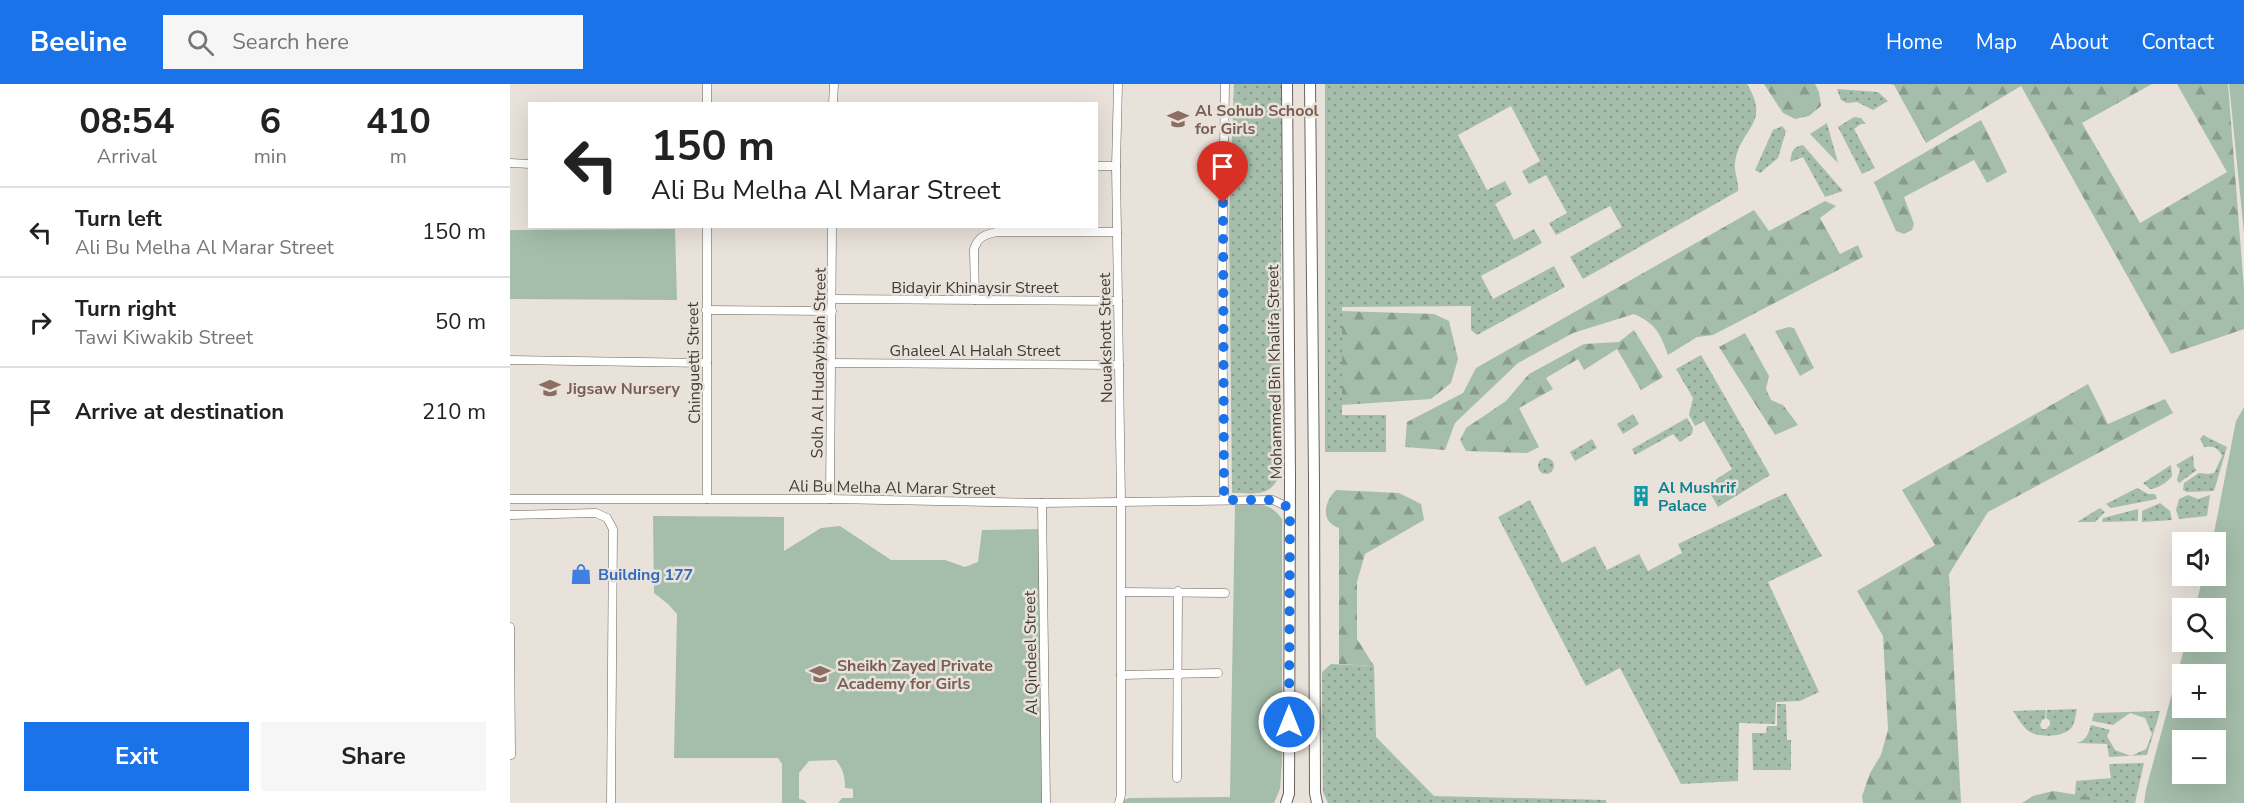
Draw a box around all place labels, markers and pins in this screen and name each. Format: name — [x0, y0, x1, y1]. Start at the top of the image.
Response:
place label: Al Sohub School for Girls — [1195, 100, 1319, 140]
school or university icon: Al Sohub School for Girls — [1166, 107, 1190, 131]
pin — [1197, 141, 1248, 203]
school or university icon: Jigsaw Nursery — [538, 376, 562, 400]
place label: Jigsaw Nursery — [566, 378, 681, 400]
place label: Al Mushrif Palace — [1658, 477, 1737, 517]
building icon: Al Mushrif Palace — [1629, 484, 1653, 508]
shop icon: Building 177 — [569, 562, 593, 586]
place label: Building 177 — [598, 564, 693, 586]
place label: Sheikh Zayed Private Academy for Girls — [837, 655, 993, 695]
school or university icon: Sheikh Zayed Private Academy for Girls — [808, 662, 832, 686]

